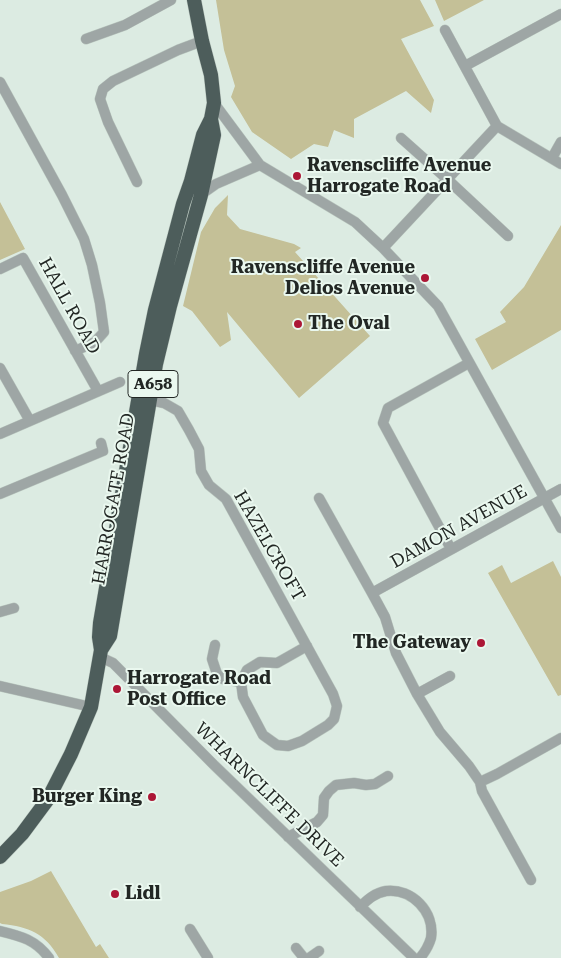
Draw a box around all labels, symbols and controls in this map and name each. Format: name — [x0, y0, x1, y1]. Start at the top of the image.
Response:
place label: Ravenscliffe Avenue Harrogate Road — [307, 155, 491, 198]
marker: Ravenscliffe Avenue Harrogate Road — [291, 170, 303, 182]
street label: HALL ROAD — [34, 254, 104, 358]
place label: Ravenscliffe Avenue Delios Avenue — [231, 257, 415, 300]
marker: Ravenscliffe Avenue Delios Avenue — [419, 272, 431, 284]
place label: The Oval — [308, 313, 390, 335]
marker: The Oval — [292, 318, 304, 330]
road number: A658 — [128, 370, 178, 398]
street label: HARROGATE ROAD — [88, 412, 140, 586]
street label: DAMON AVENUE — [387, 481, 531, 573]
street label: HAZELCROFT — [229, 487, 309, 605]
place label: The Gateway — [353, 632, 471, 654]
marker: The Gateway — [475, 637, 487, 649]
place label: Harrogate Road Post Office — [127, 668, 271, 711]
marker: Harrogate Road Post Office — [111, 683, 123, 695]
street label: WHARNCLIFFE DRIVE — [190, 718, 348, 872]
place label: Burger King — [32, 786, 142, 808]
marker: Burger King — [146, 791, 158, 803]
place label: Lidl — [125, 883, 160, 905]
marker: Lidl — [109, 888, 121, 900]

